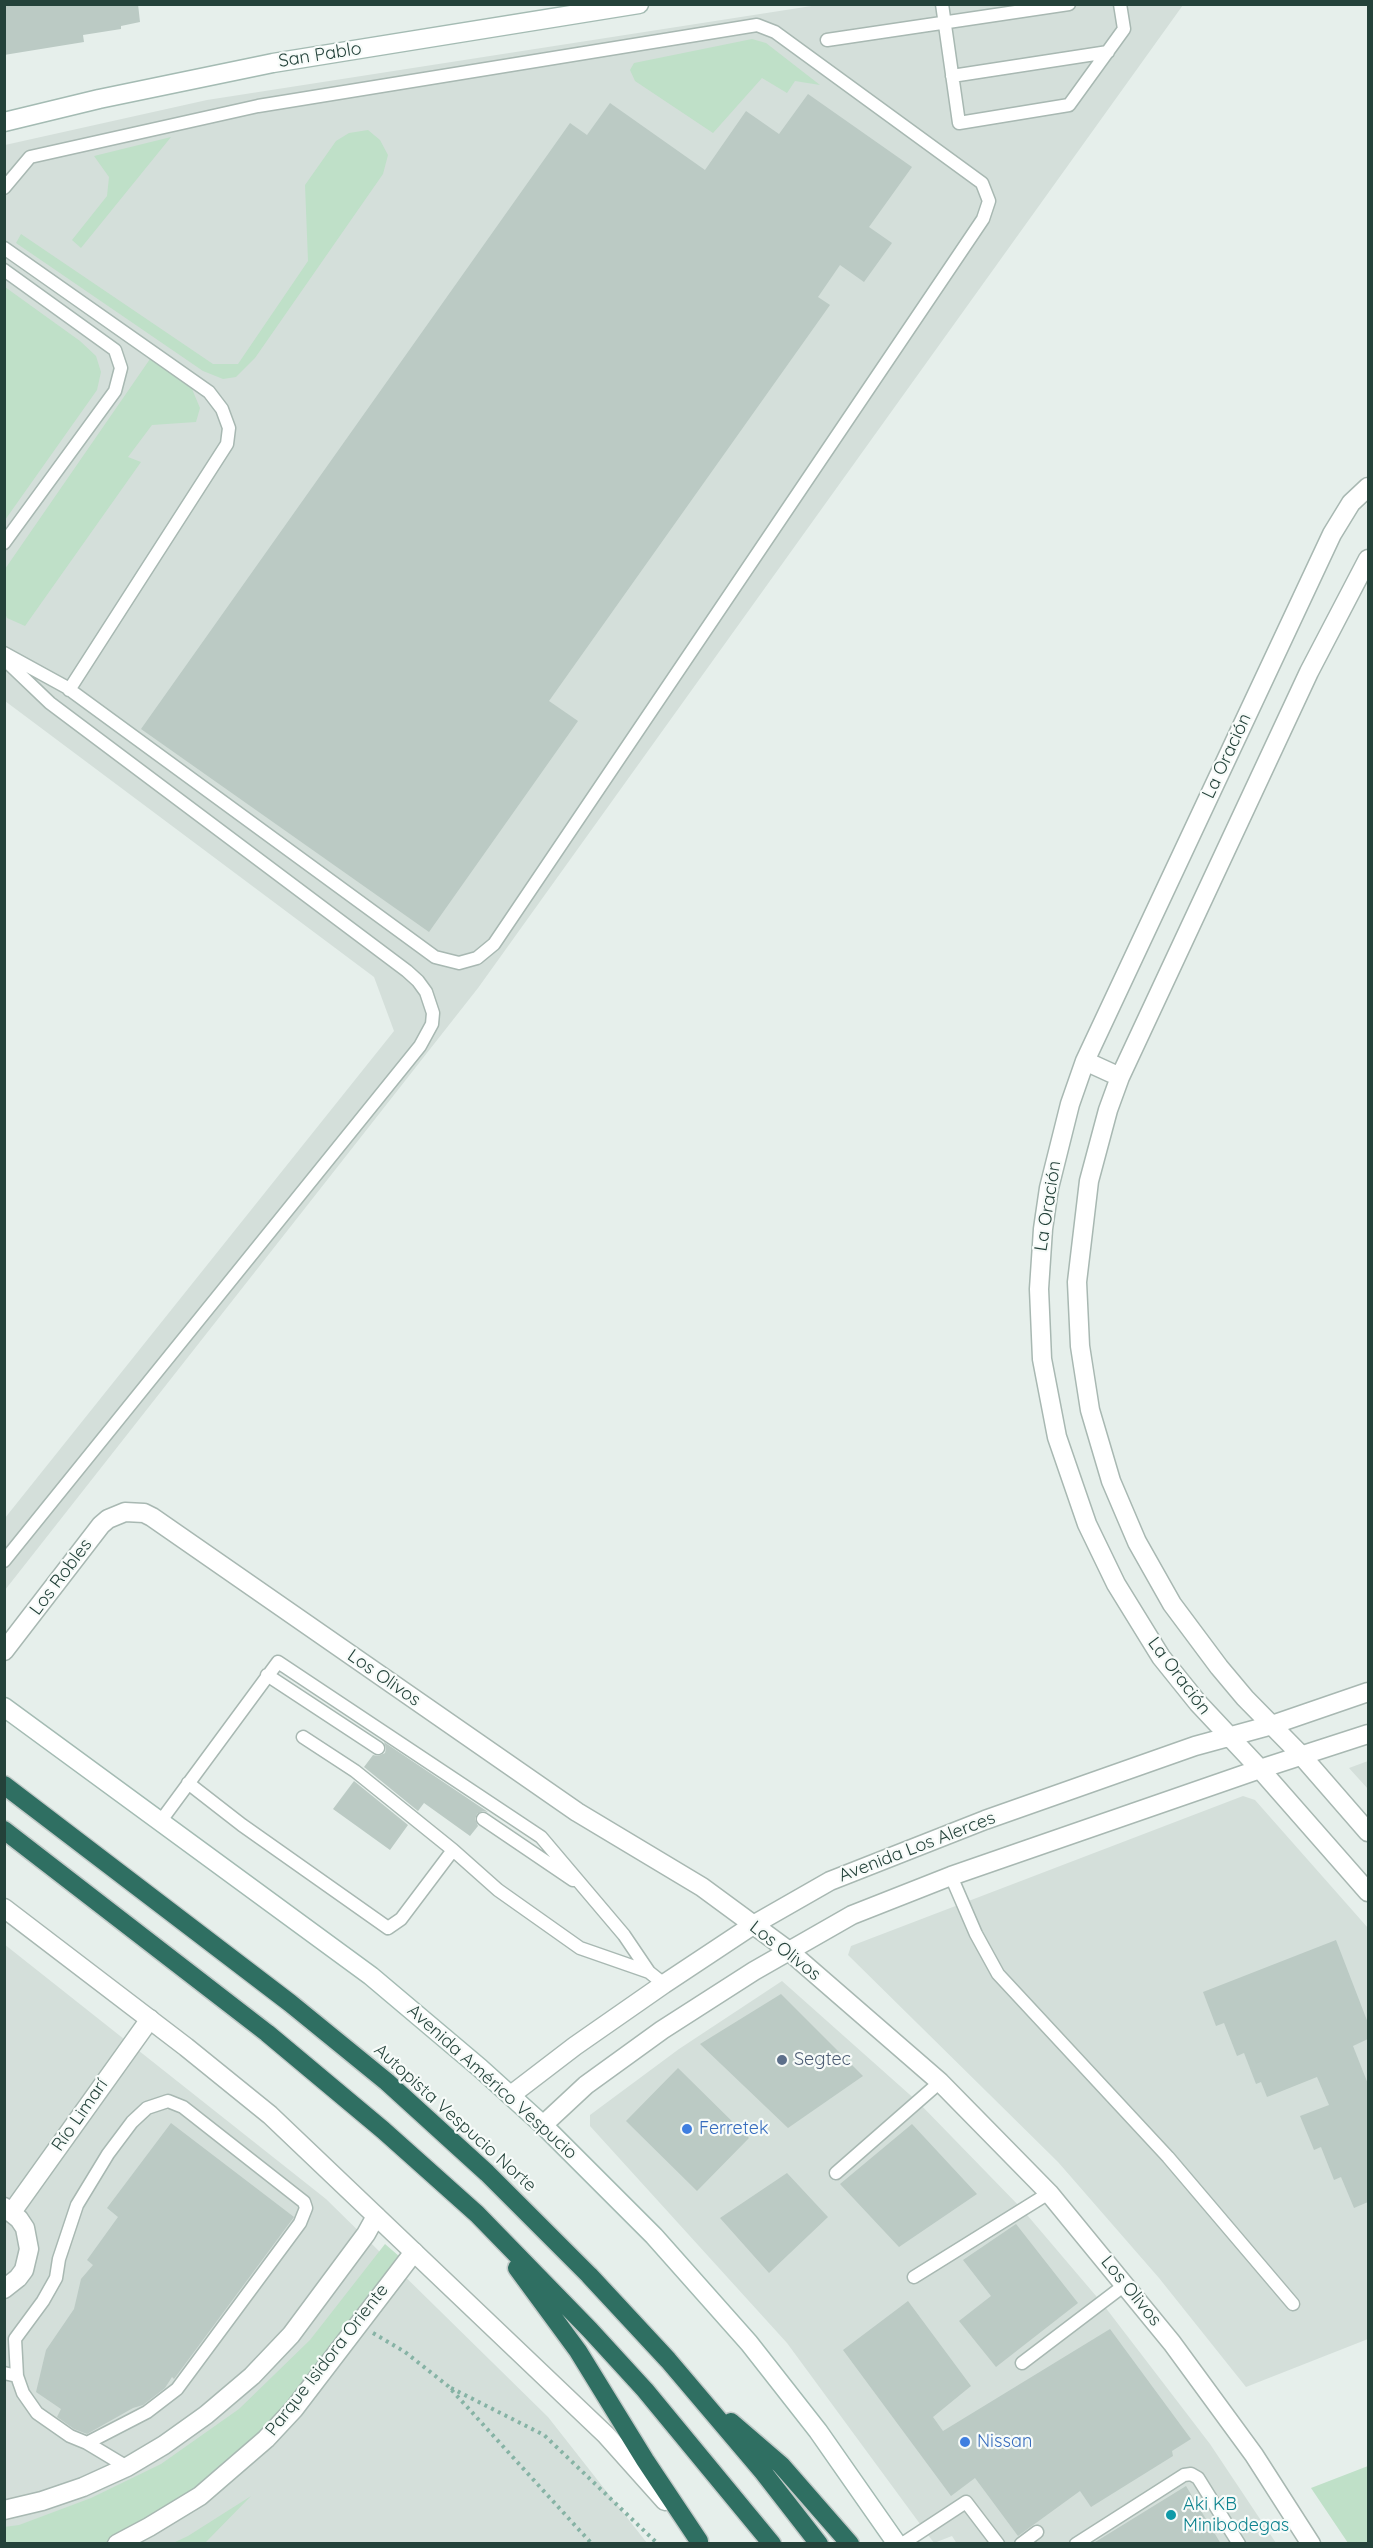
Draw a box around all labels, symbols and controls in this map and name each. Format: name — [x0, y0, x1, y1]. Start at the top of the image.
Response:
street label: San Pablo — [277, 38, 363, 72]
street label: La Oración — [1198, 710, 1256, 802]
street label: La Oración — [1030, 1159, 1066, 1253]
street label: Los Robles — [25, 1535, 97, 1619]
street label: La Oración — [1143, 1633, 1215, 1719]
street label: Los Olivos — [343, 1645, 425, 1711]
street label: Avenida Los Alerces — [836, 1807, 998, 1887]
street label: Los Olivos — [745, 1917, 825, 1985]
street label: Avenida Américo Vespucio — [403, 2000, 581, 2164]
street label: Autopista Vespucio Norte — [369, 2039, 541, 2197]
place label: Segtec — [794, 2049, 851, 2071]
marker: Segtec — [775, 2053, 789, 2067]
street label: Río Limarí — [47, 2075, 113, 2155]
place label: Ferretek — [699, 2118, 769, 2140]
marker: Ferretek — [680, 2122, 694, 2136]
street label: Los Olivos — [1096, 2251, 1166, 2331]
street label: Parque Isidora Oriente — [261, 2280, 393, 2440]
place label: Nissan — [977, 2431, 1032, 2453]
marker: Nissan — [958, 2435, 972, 2449]
place label: Aki KB Minibodegas — [1183, 2494, 1289, 2536]
marker: Aki KB Minibodegas — [1164, 2508, 1178, 2522]

